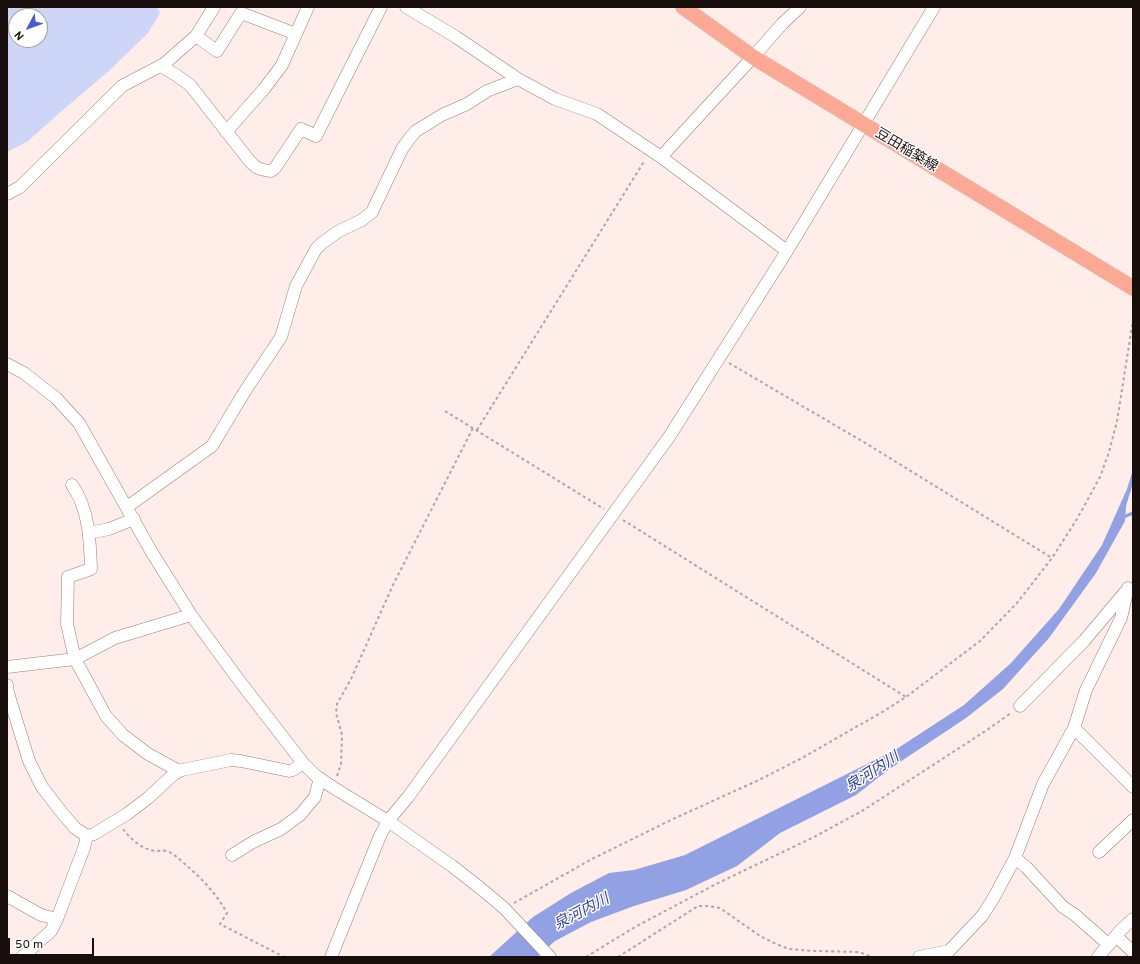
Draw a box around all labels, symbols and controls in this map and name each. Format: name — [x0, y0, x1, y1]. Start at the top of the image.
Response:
north arrow — [8, 8, 48, 48]
text: N — [12, 28, 28, 43]
street label: 豆田稲築線 — [872, 126, 940, 176]
water label: 泉河内川 — [843, 749, 903, 797]
water label: 泉河内川 — [551, 891, 613, 935]
scale bar — [10, 930, 96, 956]
text: 50 m — [15, 937, 43, 953]

